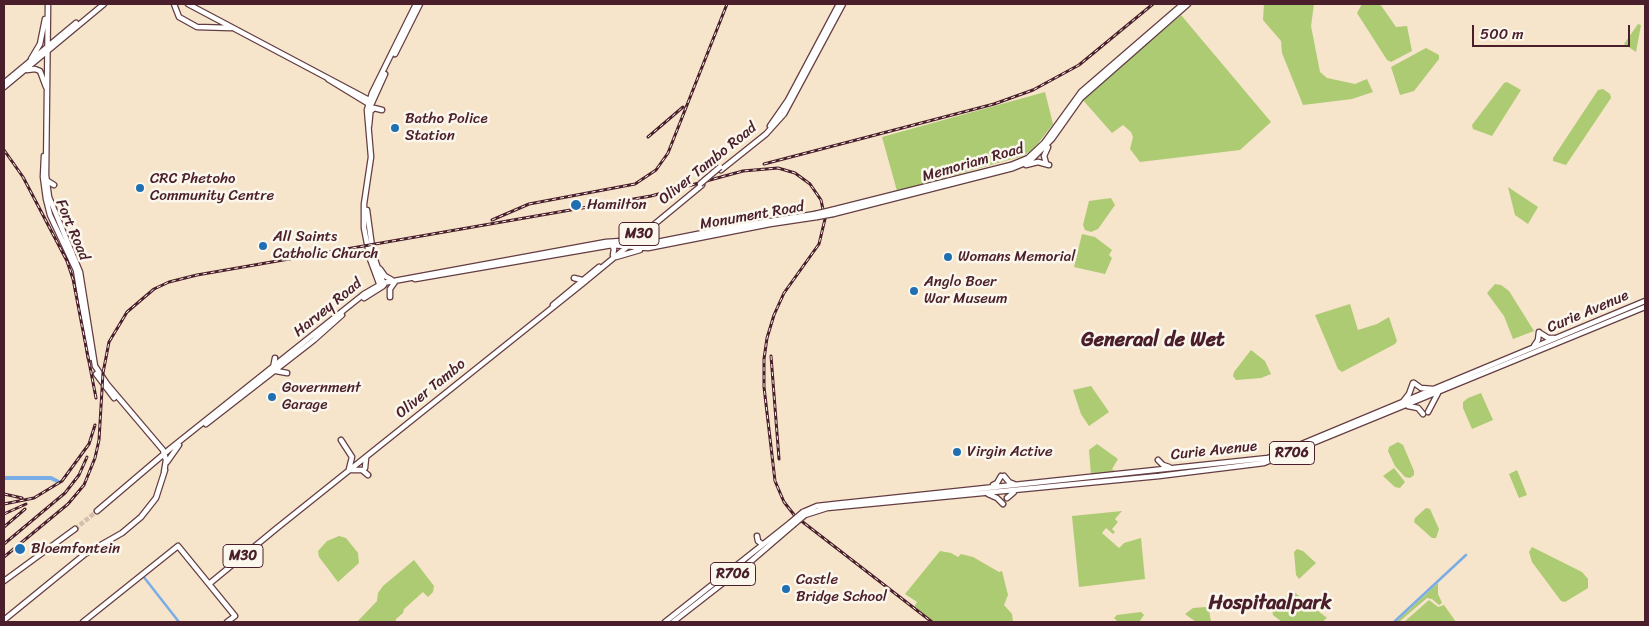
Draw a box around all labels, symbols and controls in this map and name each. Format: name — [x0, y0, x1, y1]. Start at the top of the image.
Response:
scale bar — [1474, 15, 1632, 47]
text: 500 m — [1480, 21, 1524, 47]
place label: Batho Police Station — [405, 110, 488, 145]
street label: Oliver Tambo Road — [655, 119, 761, 209]
marker: Batho Police Station — [389, 122, 401, 134]
street label: Memoriam Road — [920, 140, 1026, 186]
place label: CRC Phetoho Community Centre — [150, 170, 274, 205]
marker: CRC Phetoho Community Centre — [134, 182, 146, 194]
place label: Hamilton — [587, 196, 647, 214]
street label: Fort Road — [51, 197, 93, 263]
marker: Hamilton — [569, 198, 583, 212]
street label: Monument Road — [698, 198, 806, 234]
road number: M30 — [619, 222, 659, 245]
place label: All Saints Catholic Church — [273, 228, 378, 263]
marker: All Saints Catholic Church — [257, 240, 269, 252]
place label: Womans Memorial — [958, 248, 1076, 266]
marker: Womans Memorial — [942, 251, 954, 263]
place label: Anglo Boer War Museum — [924, 273, 1008, 308]
street label: Harvey Road — [290, 275, 366, 341]
marker: Anglo Boer War Museum — [908, 285, 920, 297]
street label: Curie Avenue — [1545, 287, 1631, 337]
district label: Generaal de Wet — [1081, 329, 1225, 353]
street label: Oliver Tambo — [392, 355, 470, 423]
place label: Government Garage — [282, 379, 361, 414]
marker: Government Garage — [266, 391, 278, 403]
street label: Curie Avenue — [1170, 438, 1258, 464]
road number: R706 — [1270, 442, 1314, 464]
place label: Virgin Active — [967, 443, 1053, 461]
marker: Virgin Active — [951, 446, 963, 458]
place label: Bloemfontein — [31, 540, 120, 558]
marker: Bloemfontein — [13, 542, 27, 556]
road number: M30 — [223, 544, 263, 568]
road number: R706 — [710, 562, 756, 586]
place label: Castle Bridge School — [796, 571, 887, 606]
marker: Castle Bridge School — [780, 583, 792, 595]
district label: Hospitaalpark — [1209, 592, 1331, 616]

